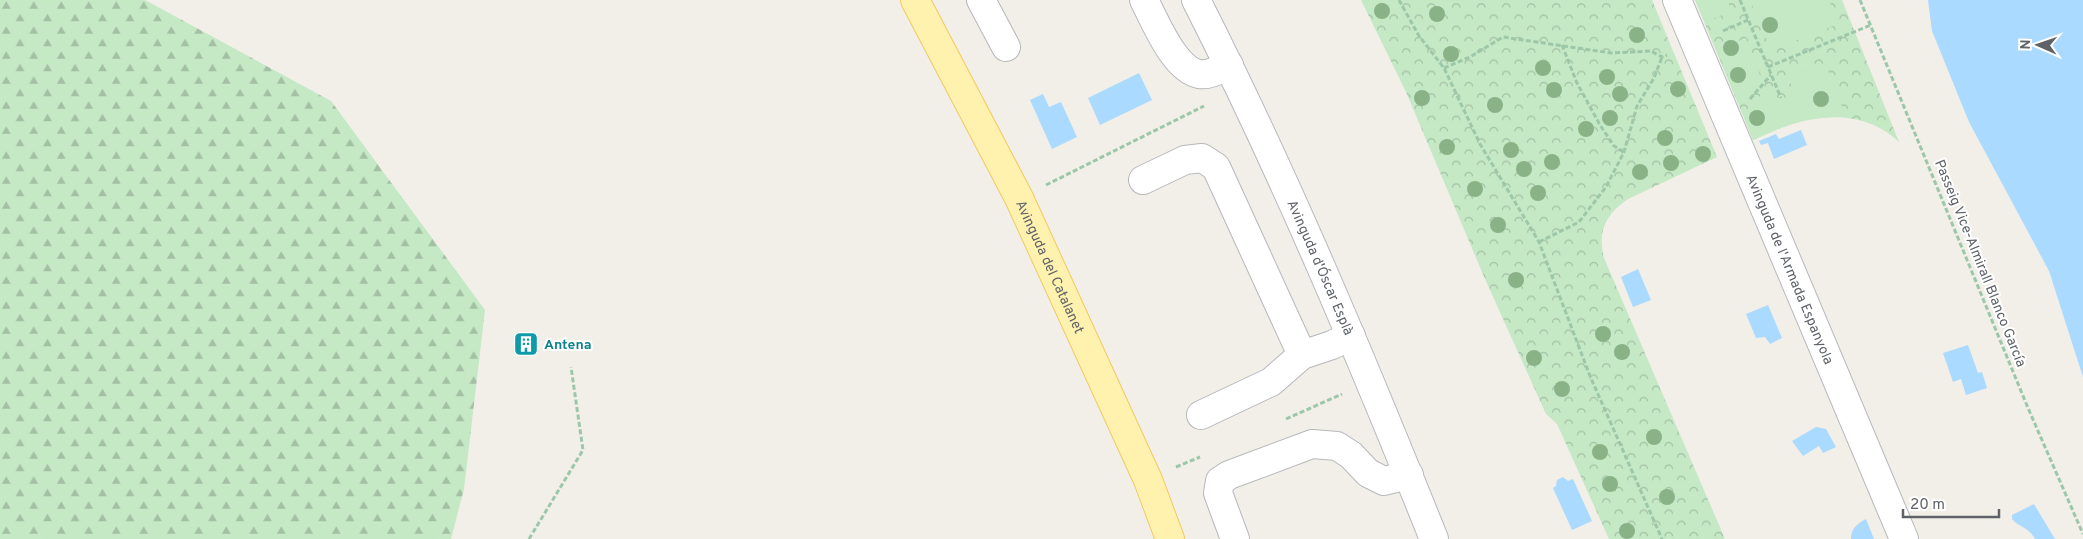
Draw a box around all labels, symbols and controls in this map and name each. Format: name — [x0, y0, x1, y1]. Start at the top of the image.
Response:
north arrow — [2013, 20, 2063, 70]
text: N — [2018, 39, 2035, 50]
street label: Passeig Vice-Almirall Blanco García — [1930, 157, 2029, 370]
street label: Avinguda de l'Armada Espanyola — [1741, 172, 1837, 367]
street label: Avinguda del Catalanet — [1011, 198, 1087, 337]
street label: Avinguda d'Óscar Esplà — [1282, 198, 1356, 338]
building icon: Antena — [513, 331, 539, 357]
place label: Antena — [544, 337, 592, 354]
scale bar — [1903, 486, 1999, 518]
text: 20 m — [1910, 496, 1945, 515]

